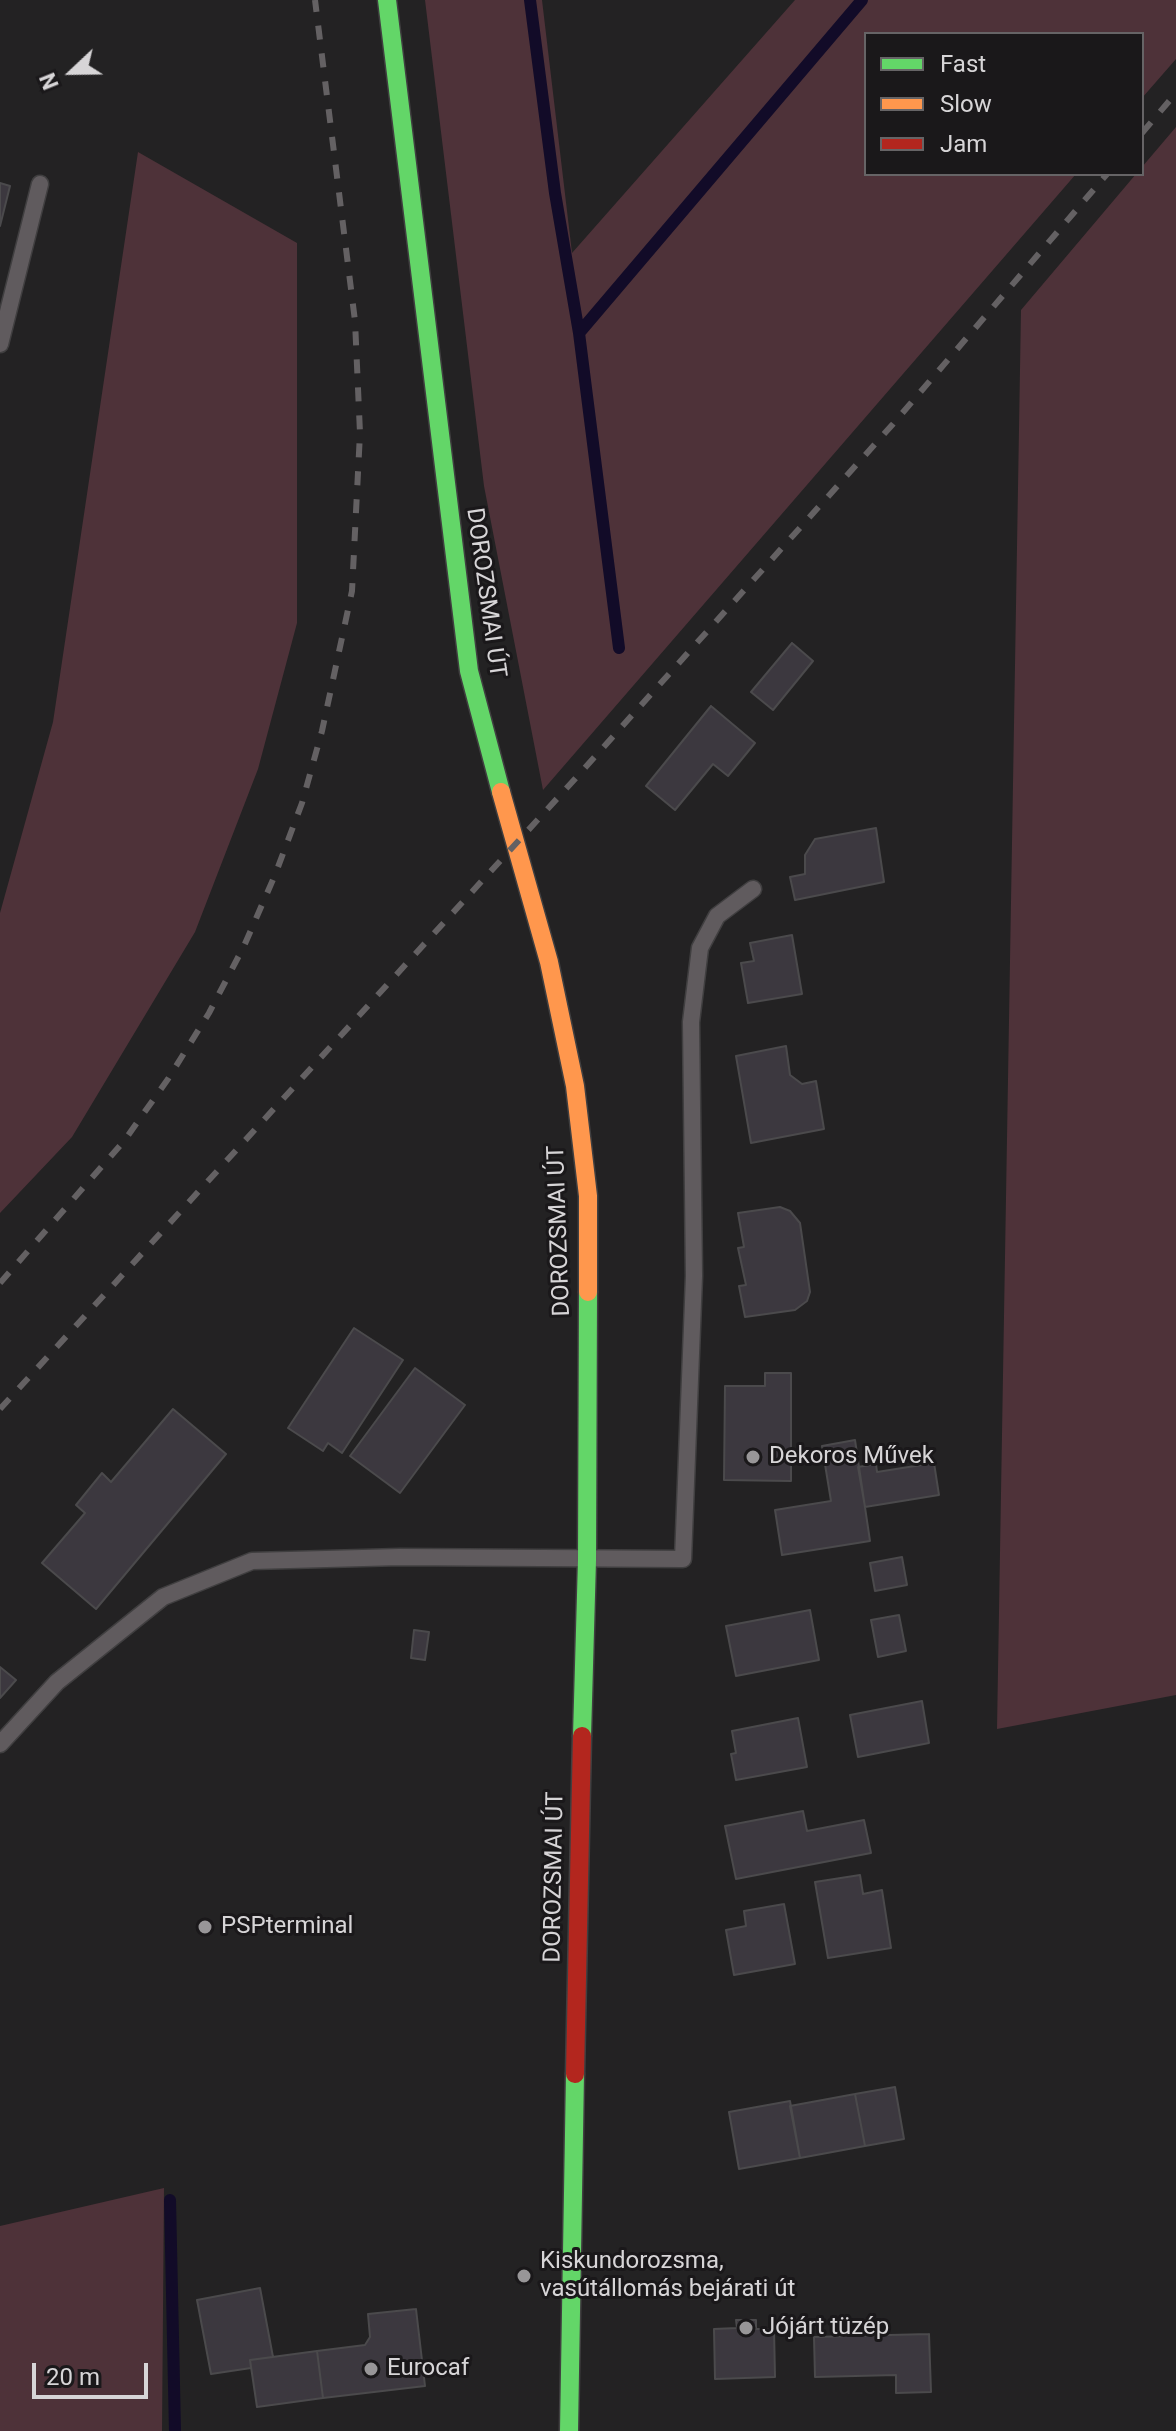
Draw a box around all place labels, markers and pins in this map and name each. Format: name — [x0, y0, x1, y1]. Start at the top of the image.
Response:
place label: Dekoros Művek — [769, 1443, 934, 1471]
marker: Dekoros Művek — [744, 1448, 762, 1466]
place label: PSPterminal — [221, 1913, 353, 1941]
marker: PSPterminal — [196, 1918, 214, 1936]
place label: Kiskundorozsma, vasútállomás bejárati út — [540, 2248, 795, 2304]
marker: Kiskundorozsma, vasútállomás bejárati út — [515, 2267, 533, 2285]
place label: Jójárt tüzép — [762, 2314, 889, 2342]
marker: Jójárt tüzép — [737, 2319, 755, 2337]
place label: Eurocaf — [387, 2355, 469, 2383]
marker: Eurocaf — [362, 2360, 380, 2378]

